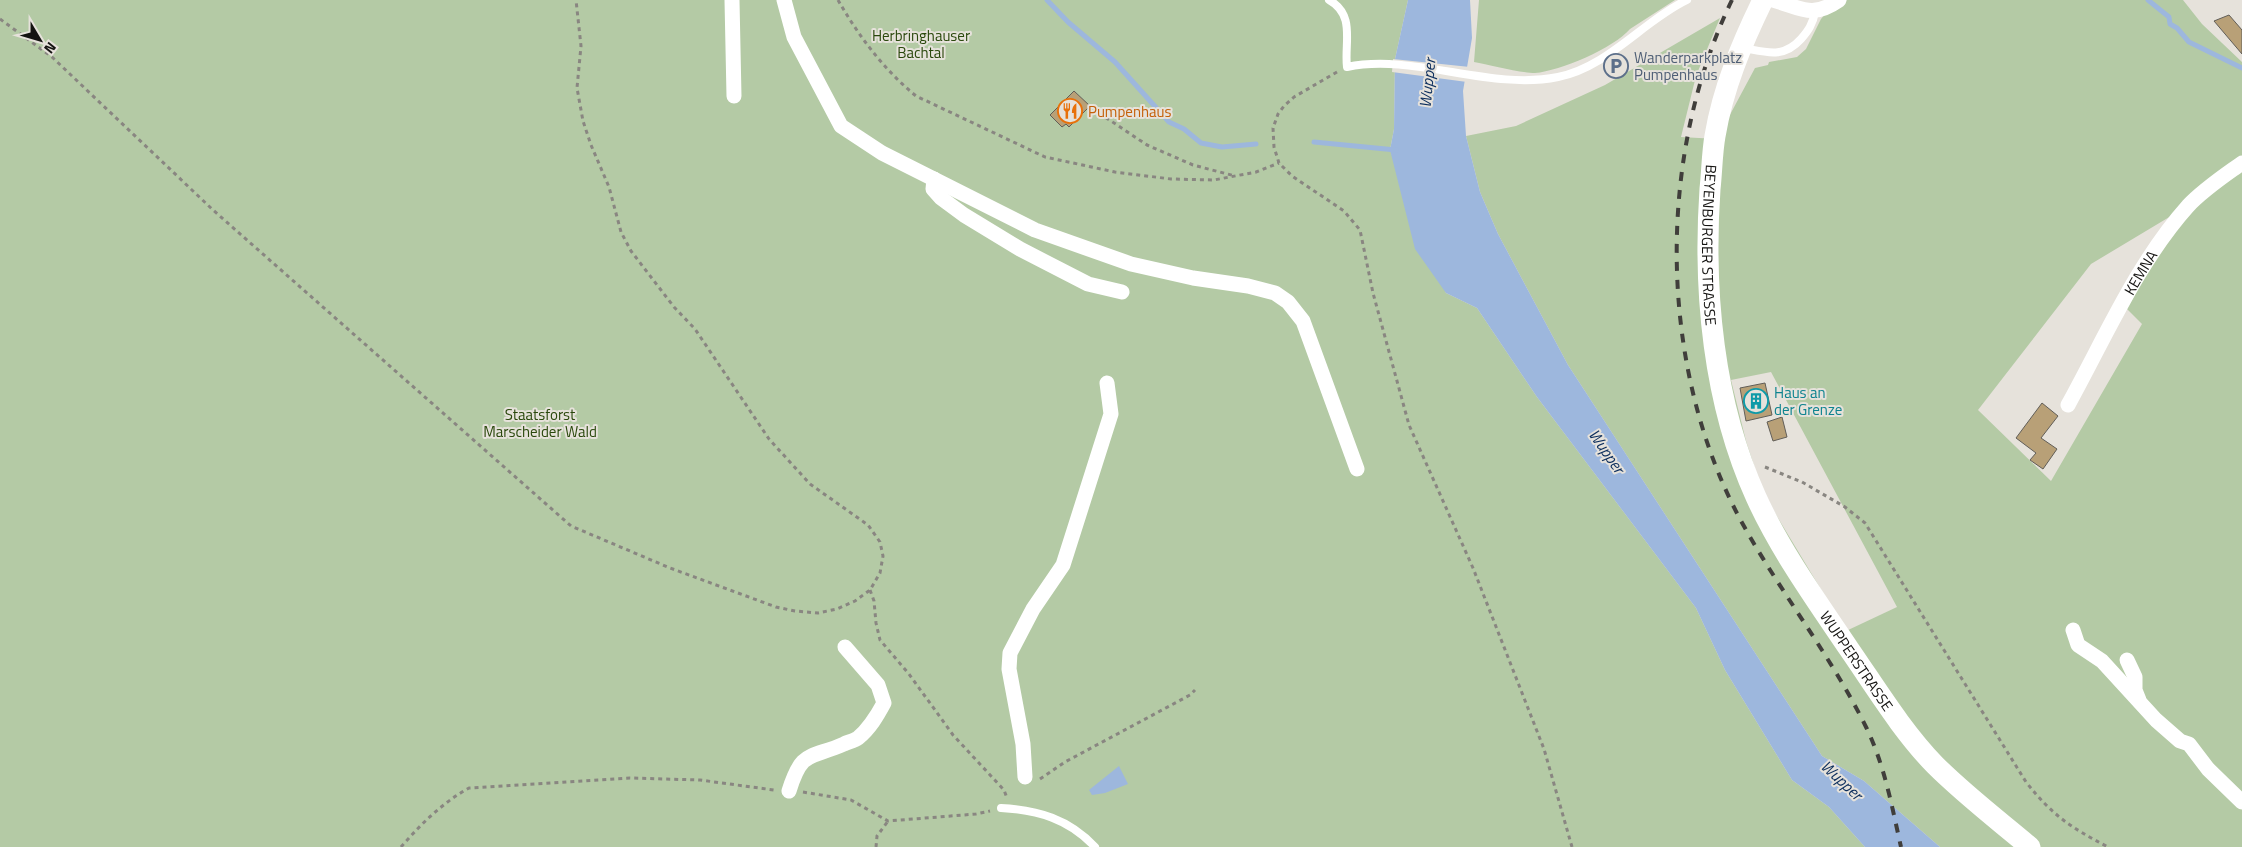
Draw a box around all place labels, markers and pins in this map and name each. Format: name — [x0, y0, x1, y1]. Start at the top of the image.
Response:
place label: Wanderparkplatz Pumpenhaus — [1634, 46, 1742, 86]
parking icon: Wanderparkplatz Pumpenhaus — [1603, 53, 1629, 79]
restaurant icon: Pumpenhaus — [1057, 98, 1083, 124]
place label: Pumpenhaus — [1088, 100, 1171, 123]
place label: Haus an der Grenze — [1774, 381, 1842, 421]
building icon: Haus an der Grenze — [1743, 388, 1769, 414]

